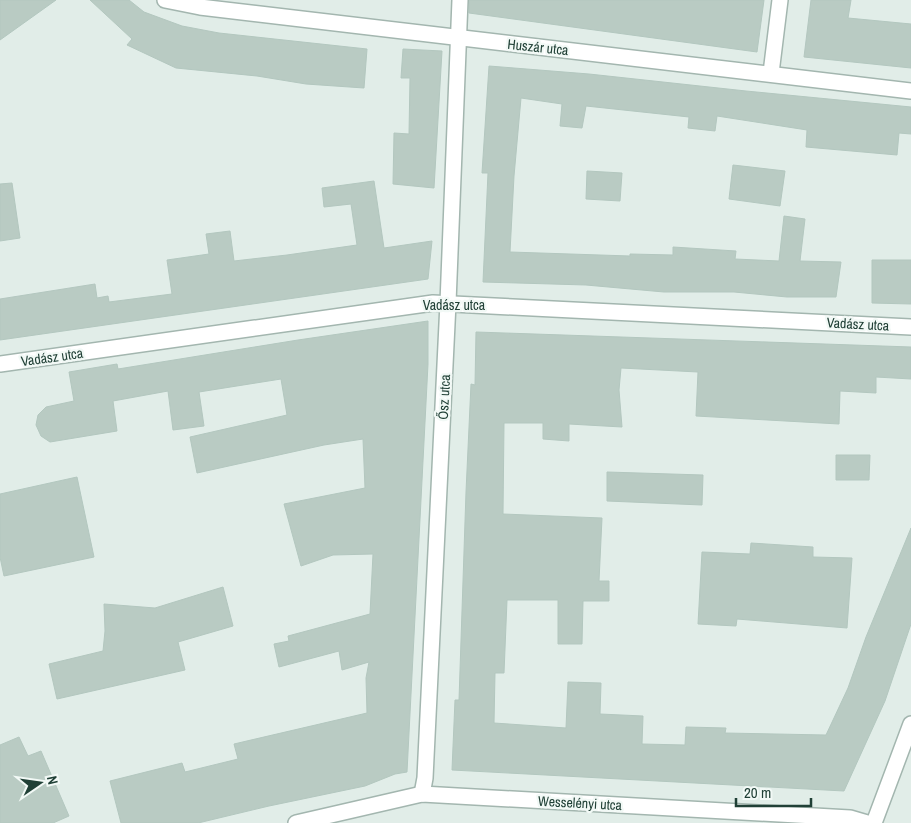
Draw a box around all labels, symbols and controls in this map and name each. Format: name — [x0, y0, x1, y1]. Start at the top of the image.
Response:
street label: Huszár utca — [507, 35, 570, 59]
street label: Vadász utca — [423, 296, 486, 314]
street label: Vadász utca — [826, 313, 890, 335]
street label: Vadász utca — [20, 344, 85, 370]
street label: Ősz utca — [434, 373, 454, 420]
north arrow — [15, 758, 65, 808]
text: N — [43, 774, 62, 786]
scale bar — [736, 776, 811, 808]
text: 20 m — [744, 782, 771, 803]
street label: Wesselényi utca — [538, 792, 623, 814]

